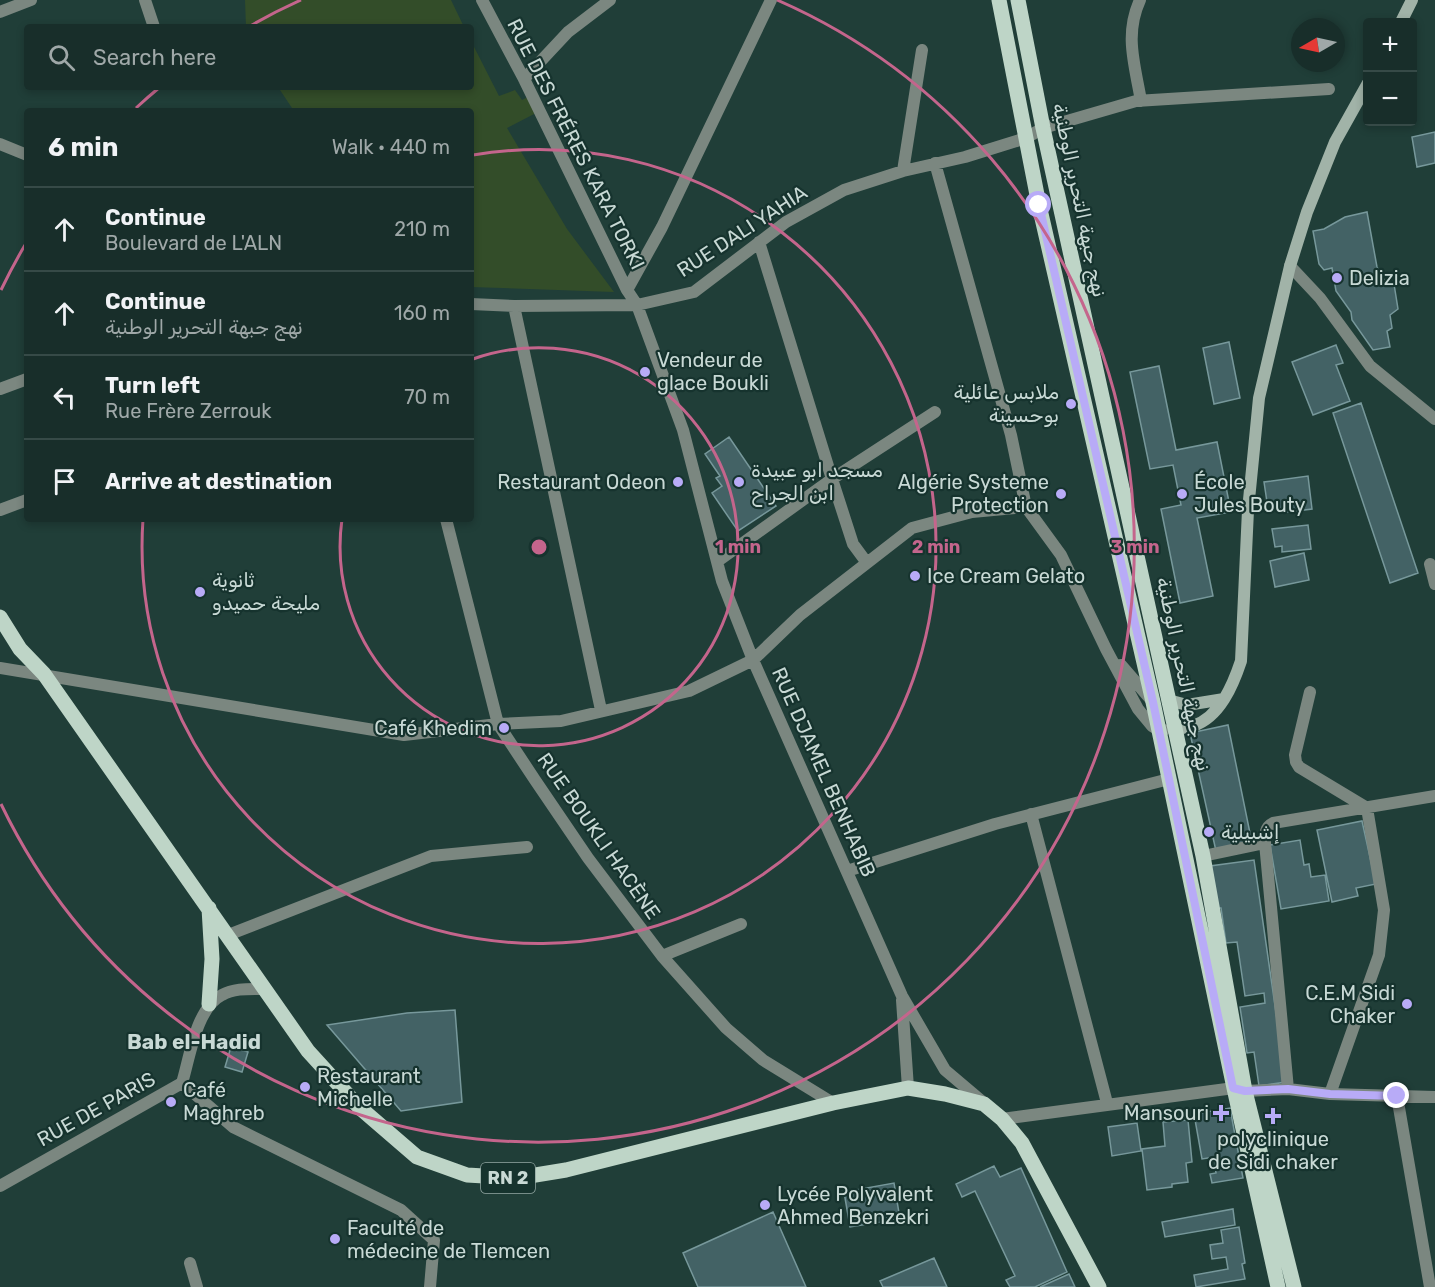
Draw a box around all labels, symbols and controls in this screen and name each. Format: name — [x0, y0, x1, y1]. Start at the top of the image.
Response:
street label: RUE DES FRÉRES KARA TORKI — [502, 15, 650, 273]
north arrow — [1291, 18, 1345, 72]
map controls — [1363, 18, 1417, 126]
button: + — [1363, 18, 1417, 72]
search box — [24, 24, 474, 90]
icon: search — [45, 41, 78, 74]
text: Search here — [93, 44, 216, 71]
button: − — [1363, 72, 1417, 126]
street label: نهج جبهة التحرير الوطنية — [1046, 101, 1112, 300]
text: 6 min — [48, 132, 118, 163]
text: Walk · 440 m — [332, 135, 450, 159]
street label: RUE DALI YAHIA — [672, 180, 812, 282]
route start — [1025, 191, 1051, 217]
text: Continue — [105, 204, 206, 231]
icon: ahead — [48, 213, 81, 246]
text: 210 m — [394, 217, 450, 241]
text: Boulevard de L'ALN — [105, 231, 282, 255]
place label: Delizia — [1349, 266, 1410, 290]
marker: Delizia — [1330, 271, 1344, 285]
text: Continue — [105, 288, 206, 315]
icon: ahead — [48, 297, 81, 330]
text: 160 m — [394, 301, 450, 325]
text: نهج جبهة التحرير الوطنية — [105, 315, 303, 339]
place label: Vendeur de glace Boukli — [657, 348, 769, 395]
marker: Vendeur de glace Boukli — [638, 365, 652, 379]
text: Turn left — [105, 372, 200, 399]
place label: ملابس عائلية بوحسينة — [954, 380, 1059, 427]
icon: left — [48, 381, 81, 414]
text: 70 m — [404, 385, 450, 409]
marker: ملابس عائلية بوحسينة — [1064, 397, 1078, 411]
text: Rue Frère Zerrouk — [105, 399, 272, 423]
place label: مسجد ابو عبيدة ابن الجراح — [751, 458, 883, 507]
icon: arrive — [48, 465, 81, 498]
text: Arrive at destination — [105, 468, 332, 495]
place label: Restaurant Odeon — [497, 470, 666, 494]
place label: Algérie Systeme Protection — [898, 470, 1049, 517]
place label: École Jules Bouty — [1194, 470, 1306, 517]
marker: Restaurant Odeon — [671, 475, 685, 489]
marker: مسجد ابو عبيدة ابن الجراح — [732, 475, 746, 489]
marker: Algérie Systeme Protection — [1054, 487, 1068, 501]
marker: École Jules Bouty — [1175, 487, 1189, 501]
text: 1 min — [715, 536, 761, 558]
text: 2 min — [912, 536, 960, 558]
text: 3 min — [1111, 536, 1159, 558]
centre of rings — [529, 537, 549, 557]
place label: Ice Cream Gelato — [927, 564, 1085, 588]
place label: ثانوية مليحة حميدو — [212, 568, 320, 615]
marker: Ice Cream Gelato — [908, 569, 922, 583]
street label: نهج جبهة التحرير الوطنية — [1150, 575, 1216, 774]
marker: ثانوية مليحة حميدو — [193, 585, 207, 599]
street label: RUE DJAMEL BENHABIB — [767, 664, 881, 880]
place label: Café Khedim — [374, 716, 492, 740]
marker: Café Khedim — [497, 721, 511, 735]
street label: RUE BOUKLI HACÈNE — [533, 748, 665, 924]
place label: إشبيلية — [1221, 820, 1280, 844]
marker: إشبيلية — [1202, 825, 1216, 839]
place label: C.E.M Sidi Chaker — [1305, 981, 1395, 1028]
marker: C.E.M Sidi Chaker — [1400, 997, 1414, 1011]
district label: Bab el-Hadid — [127, 1029, 261, 1054]
place label: Restaurant Michelle — [317, 1064, 421, 1111]
street label: RUE DE PARIS — [33, 1067, 159, 1151]
place label: Café Maghreb — [183, 1078, 265, 1125]
marker: Restaurant Michelle — [298, 1080, 312, 1094]
route end — [1383, 1082, 1409, 1108]
marker: Café Maghreb — [164, 1095, 178, 1109]
place label: Mansouri — [1124, 1101, 1209, 1125]
marker: Mansouri — [1214, 1106, 1228, 1120]
marker: polyclinique de Sidi chaker — [1264, 1107, 1282, 1125]
place label: polyclinique de Sidi chaker — [1208, 1127, 1338, 1174]
road number: RN 2 — [481, 1163, 535, 1193]
place label: Lycée Polyvalent Ahmed Benzekri — [777, 1182, 933, 1229]
marker: Lycée Polyvalent Ahmed Benzekri — [758, 1198, 772, 1212]
place label: Faculté de médecine de Tlemcen — [347, 1216, 550, 1263]
marker: Faculté de médecine de Tlemcen — [328, 1232, 342, 1246]

